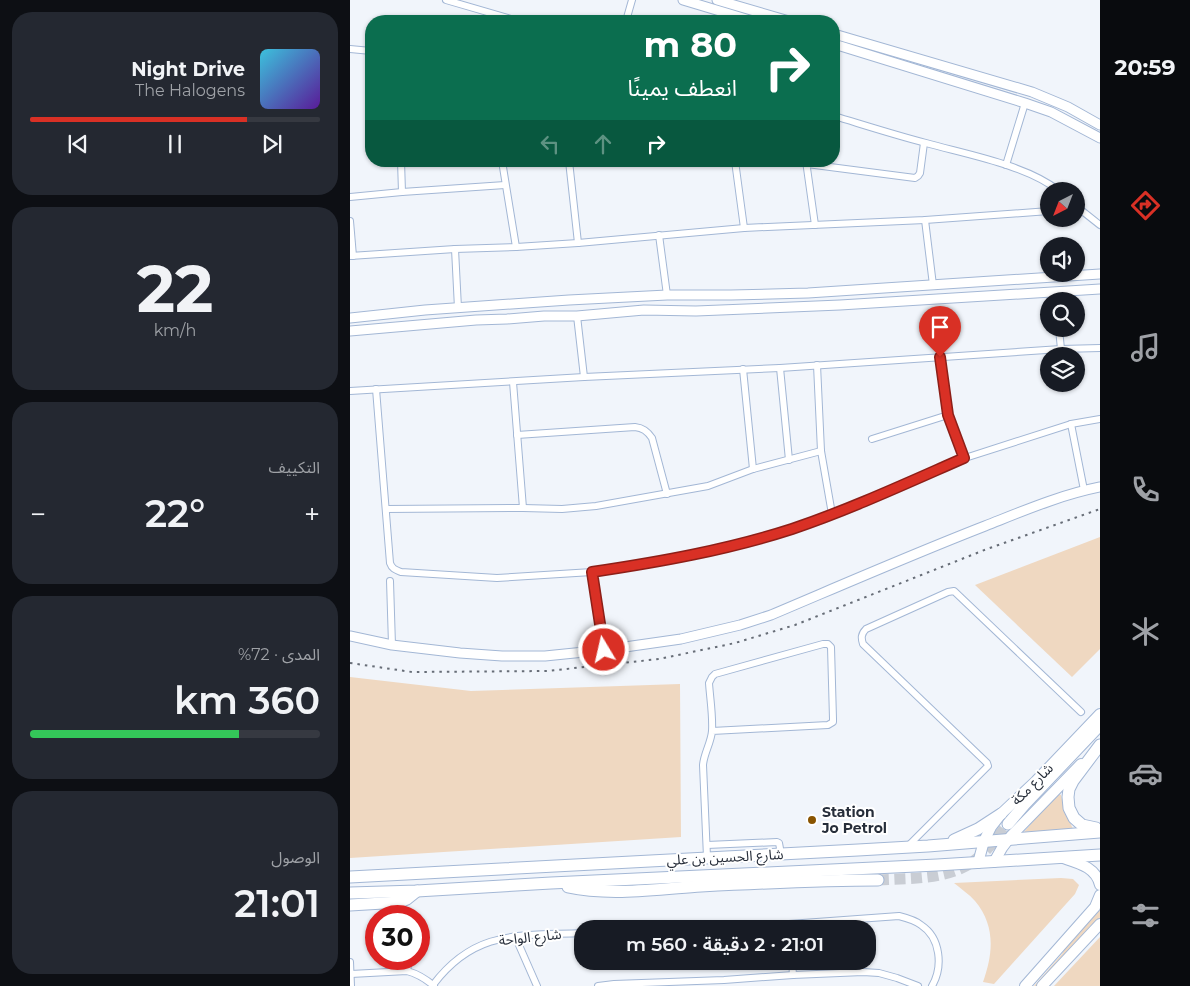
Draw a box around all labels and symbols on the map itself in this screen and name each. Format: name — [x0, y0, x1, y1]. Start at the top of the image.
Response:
north arrow — [1040, 182, 1085, 228]
pin — [919, 306, 961, 357]
position arrow — [577, 623, 629, 675]
street label: شارع مكة — [1007, 759, 1058, 810]
place label: Station Jo Petrol — [821, 803, 887, 837]
marker: Station Jo Petrol — [806, 814, 818, 826]
street label: شارع الحسين بن علي — [666, 845, 784, 871]
speed limit sign: 30 — [365, 905, 430, 970]
street label: شارع الواحة — [498, 925, 562, 951]

